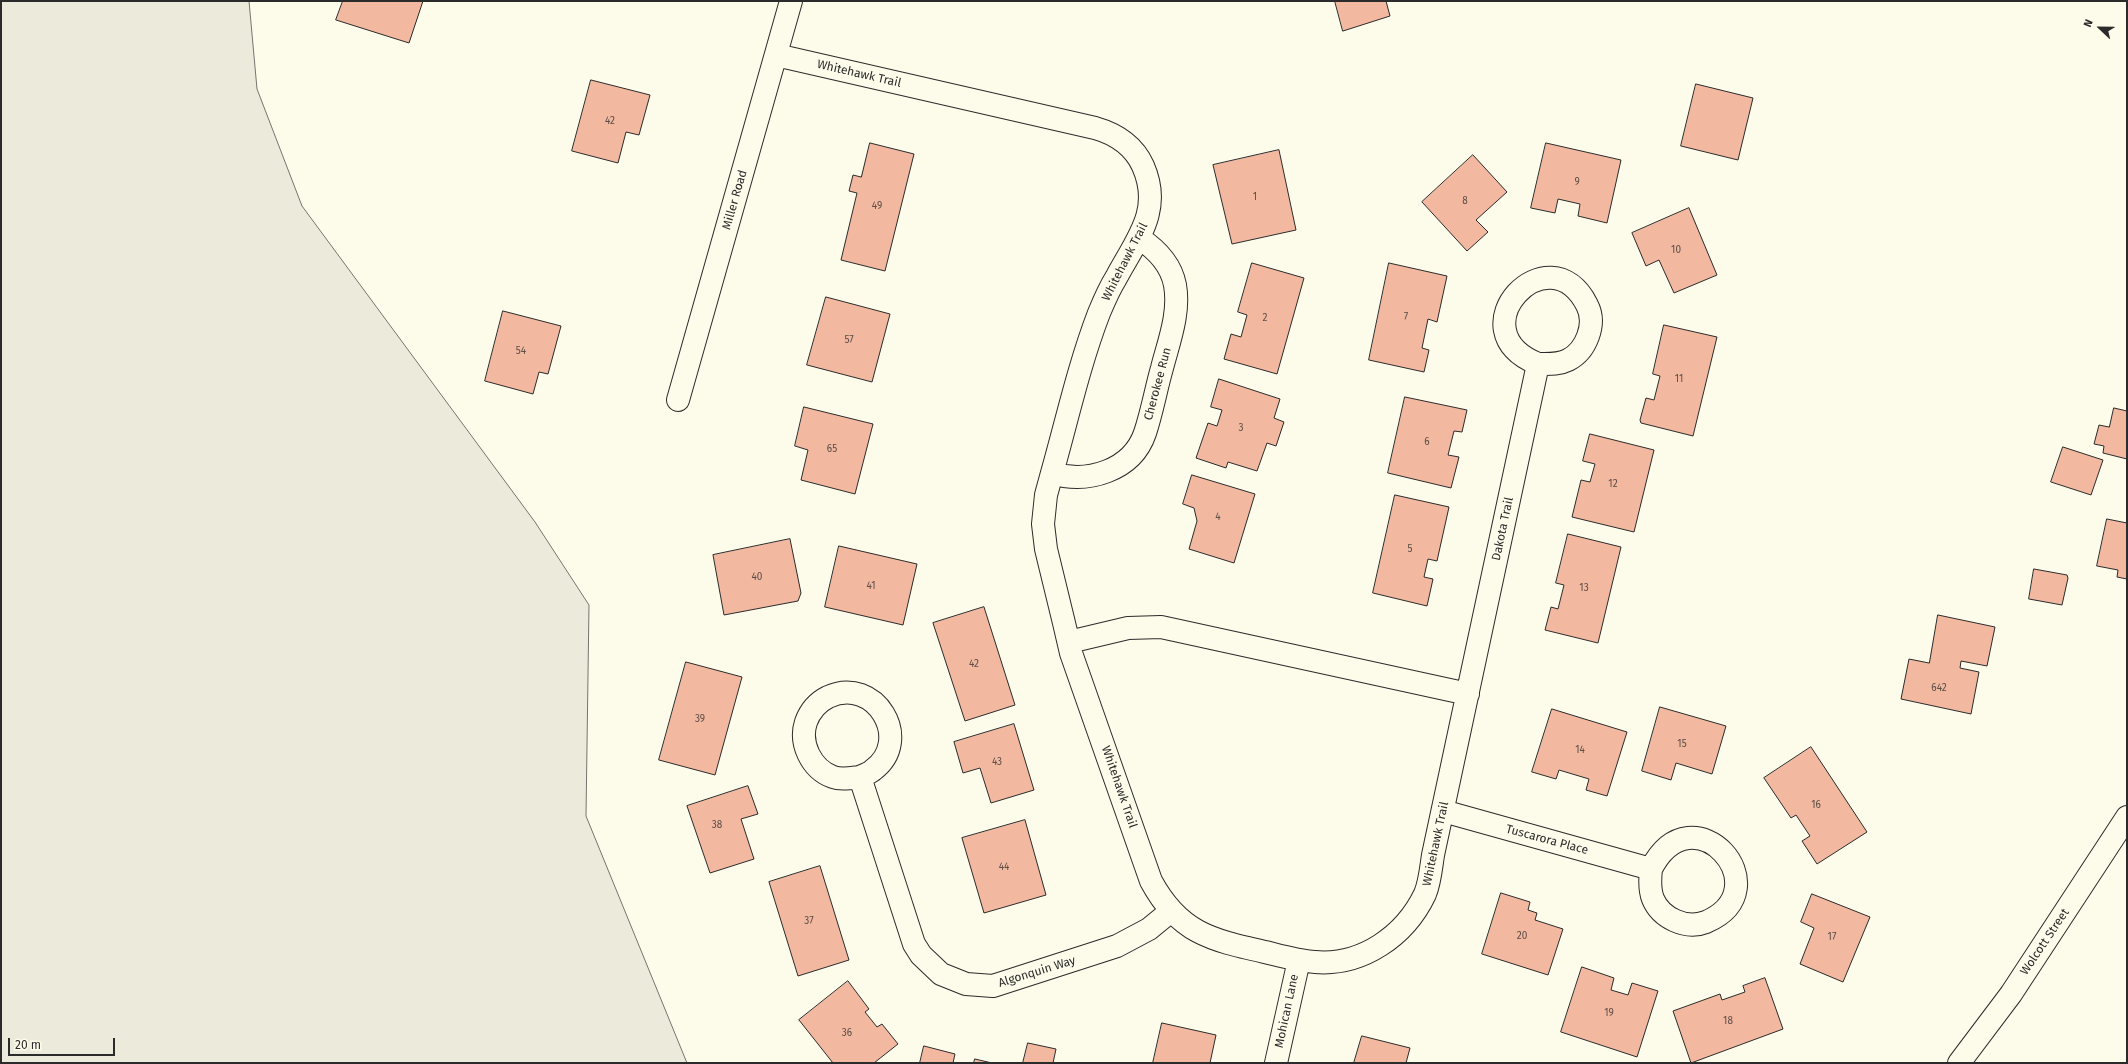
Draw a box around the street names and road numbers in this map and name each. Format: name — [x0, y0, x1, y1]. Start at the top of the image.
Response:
street label: Whitehawk Trail — [816, 57, 902, 91]
street label: Miller Road — [720, 168, 750, 232]
street label: Whitehawk Trail — [1099, 220, 1151, 304]
street label: Cherokee Run — [1141, 346, 1175, 422]
street label: Dakota Trail — [1489, 496, 1517, 562]
street label: Whitehawk Trail — [1098, 744, 1140, 830]
street label: Whitehawk Trail — [1420, 800, 1452, 888]
street label: Tuscarora Place — [1504, 822, 1590, 858]
street label: Wolcott Street — [2017, 906, 2073, 978]
street label: Algonquin Way — [997, 953, 1077, 991]
street label: Mohican Lane — [1272, 973, 1302, 1049]

